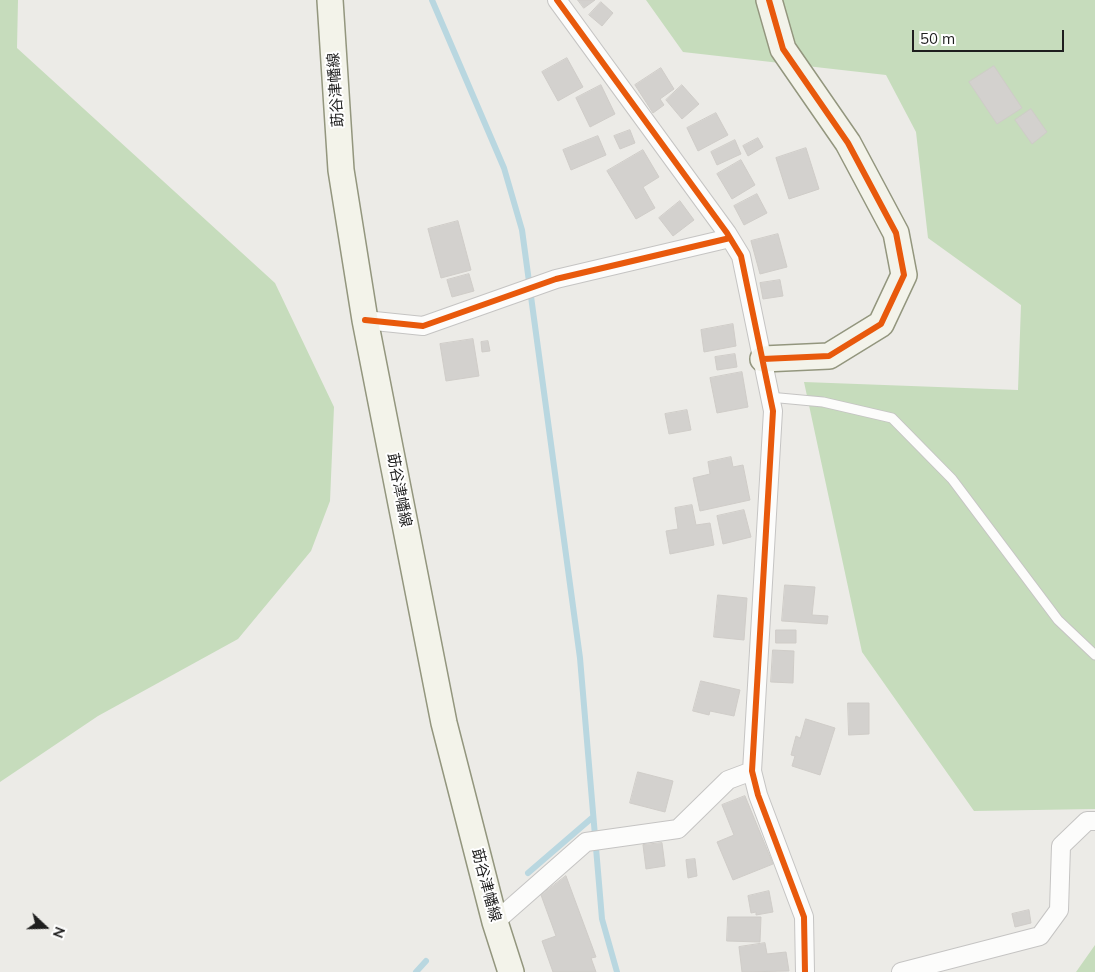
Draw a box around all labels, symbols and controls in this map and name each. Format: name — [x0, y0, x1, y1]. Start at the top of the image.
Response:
scale bar — [915, 20, 1068, 52]
text: 50 m — [920, 29, 955, 48]
street label: 莇谷津幡線 — [324, 52, 348, 128]
street label: 莇谷津幡線 — [383, 451, 415, 529]
street label: 莇谷津幡線 — [468, 846, 504, 924]
north arrow — [20, 902, 70, 952]
text: N — [49, 924, 69, 941]

